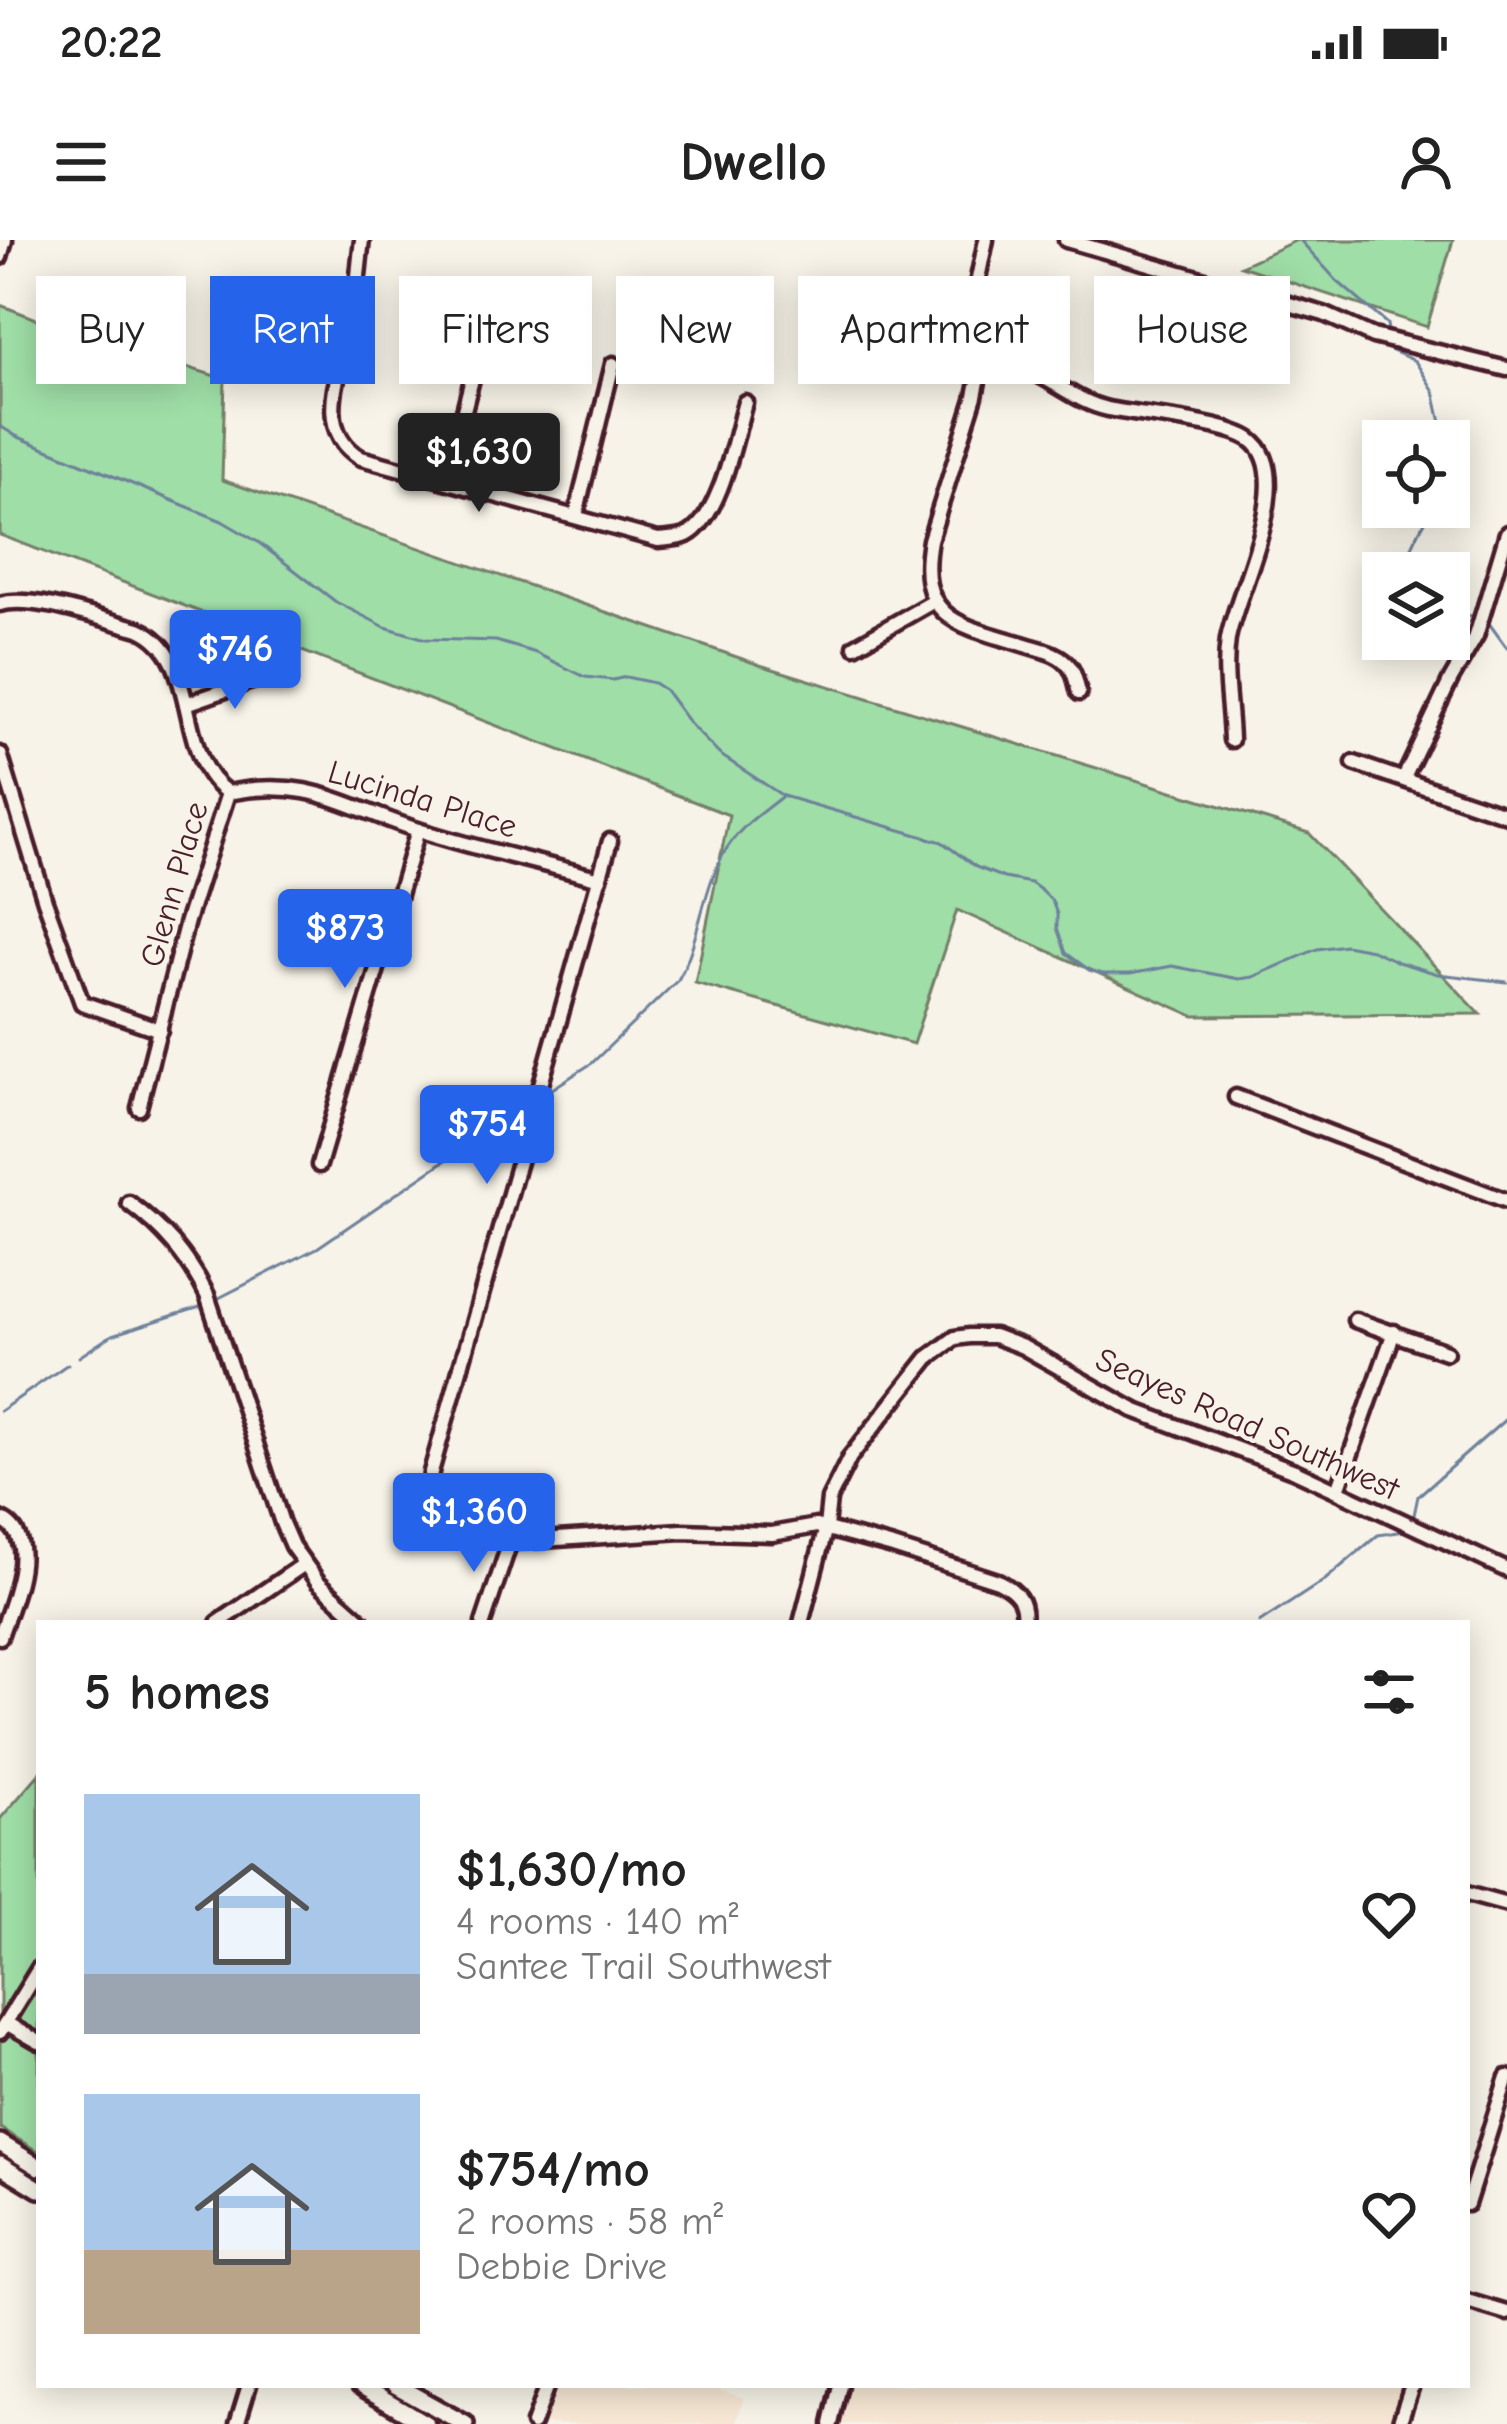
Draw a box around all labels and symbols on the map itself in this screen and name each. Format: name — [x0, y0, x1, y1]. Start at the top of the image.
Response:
pin: $1,630 — [381, 413, 577, 515]
pin: $746 — [164, 610, 306, 712]
street label: Lucinda Place — [324, 752, 522, 846]
street label: Glenn Place — [132, 797, 216, 971]
pin: $873 — [274, 889, 416, 991]
pin: $754 — [416, 1085, 558, 1187]
street label: Seayes Road Southwest — [1090, 1340, 1407, 1509]
pin: $1,360 — [376, 1473, 572, 1575]

